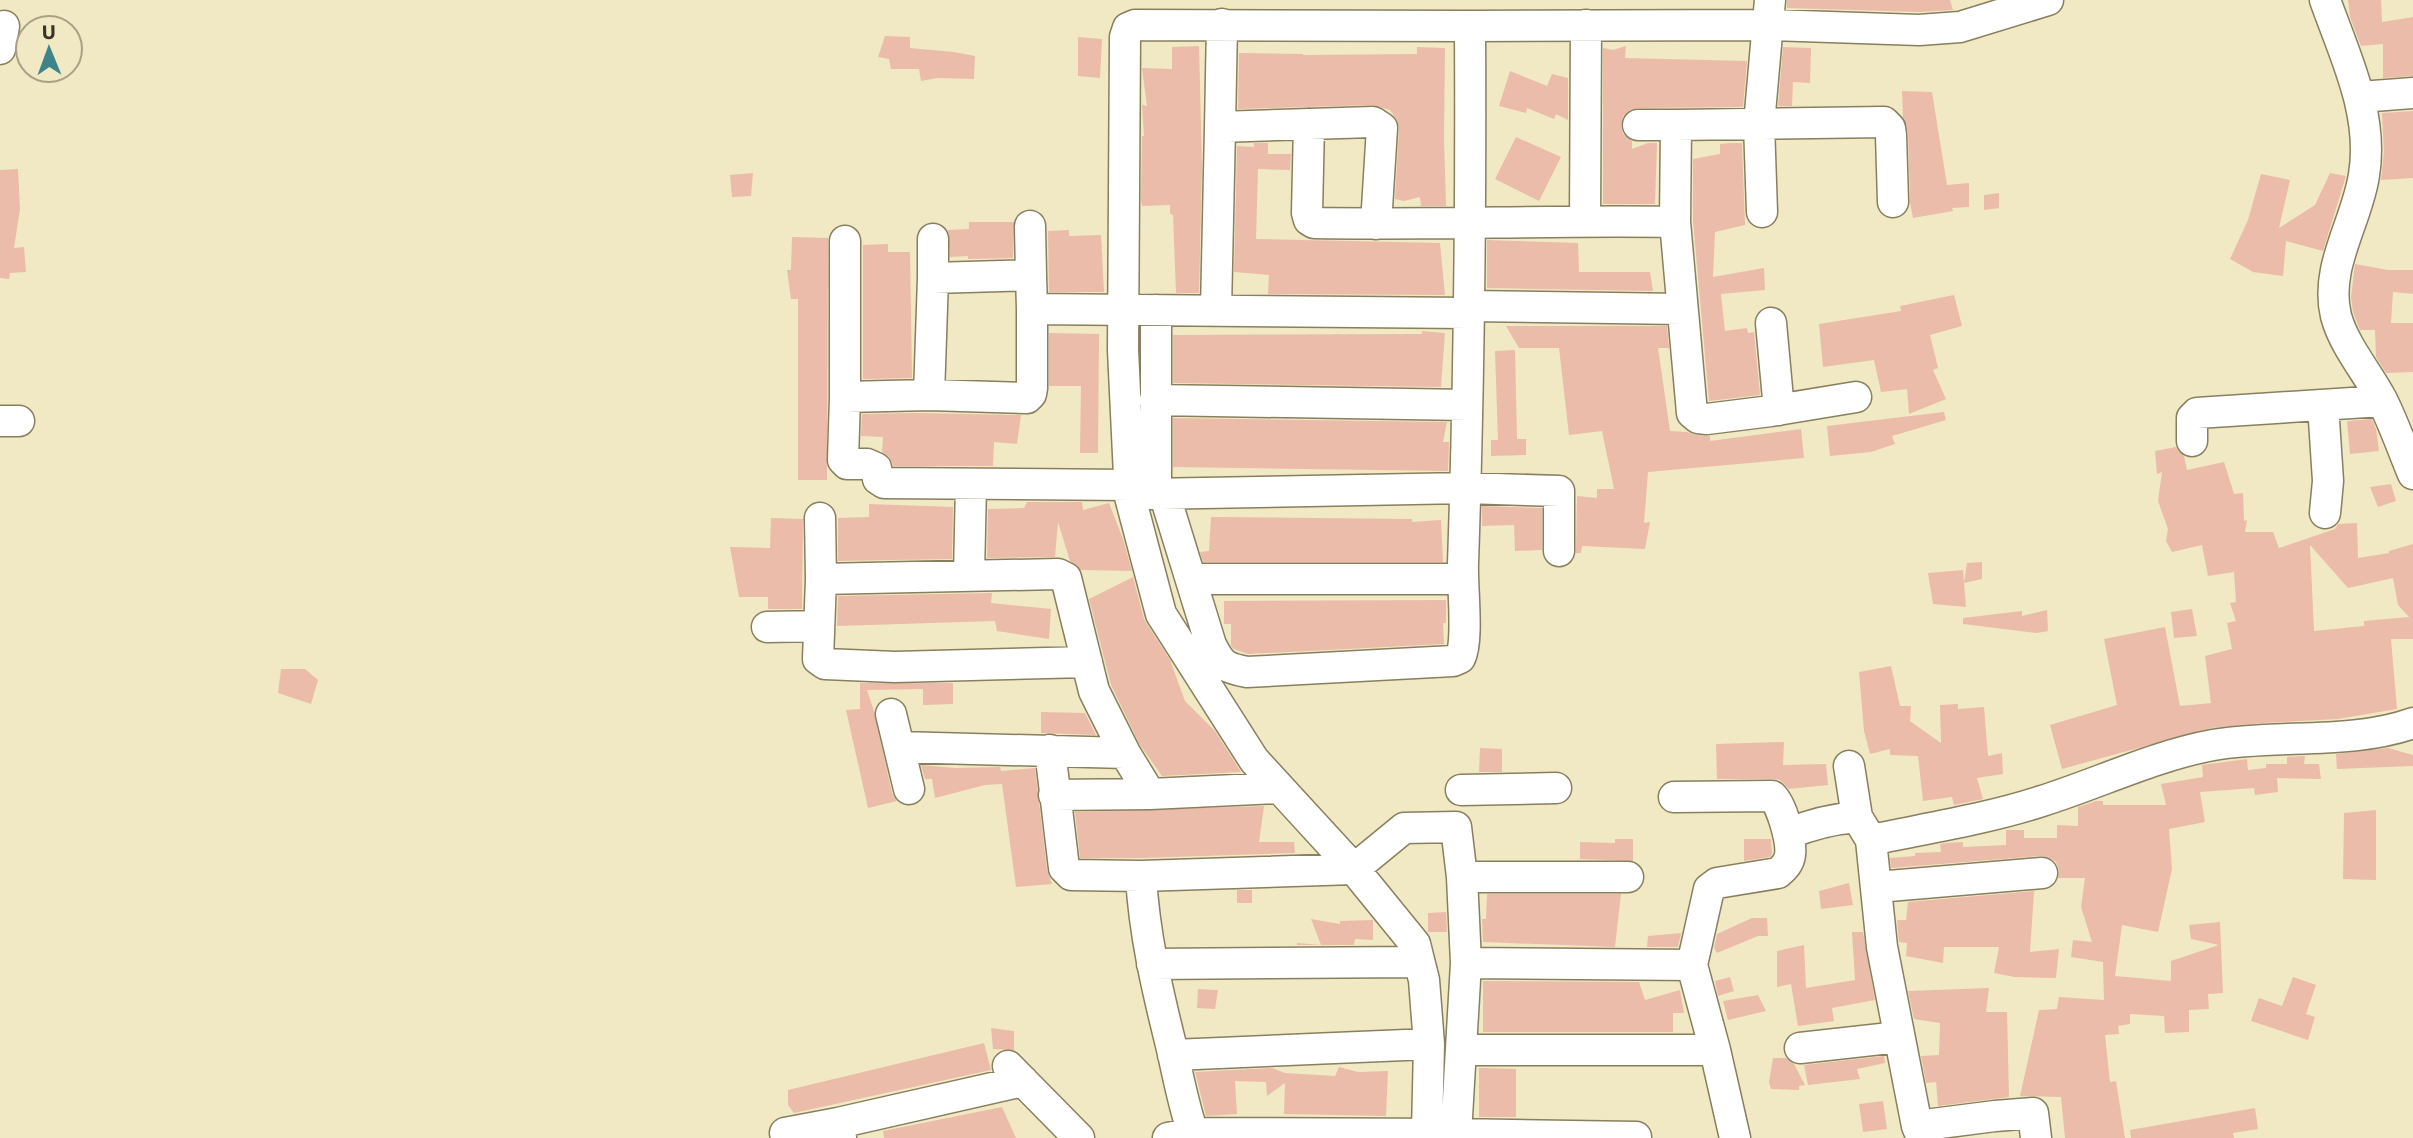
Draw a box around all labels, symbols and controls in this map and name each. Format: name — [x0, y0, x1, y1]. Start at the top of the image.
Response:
north arrow — [14, 14, 84, 84]
text: U — [42, 20, 56, 43]

